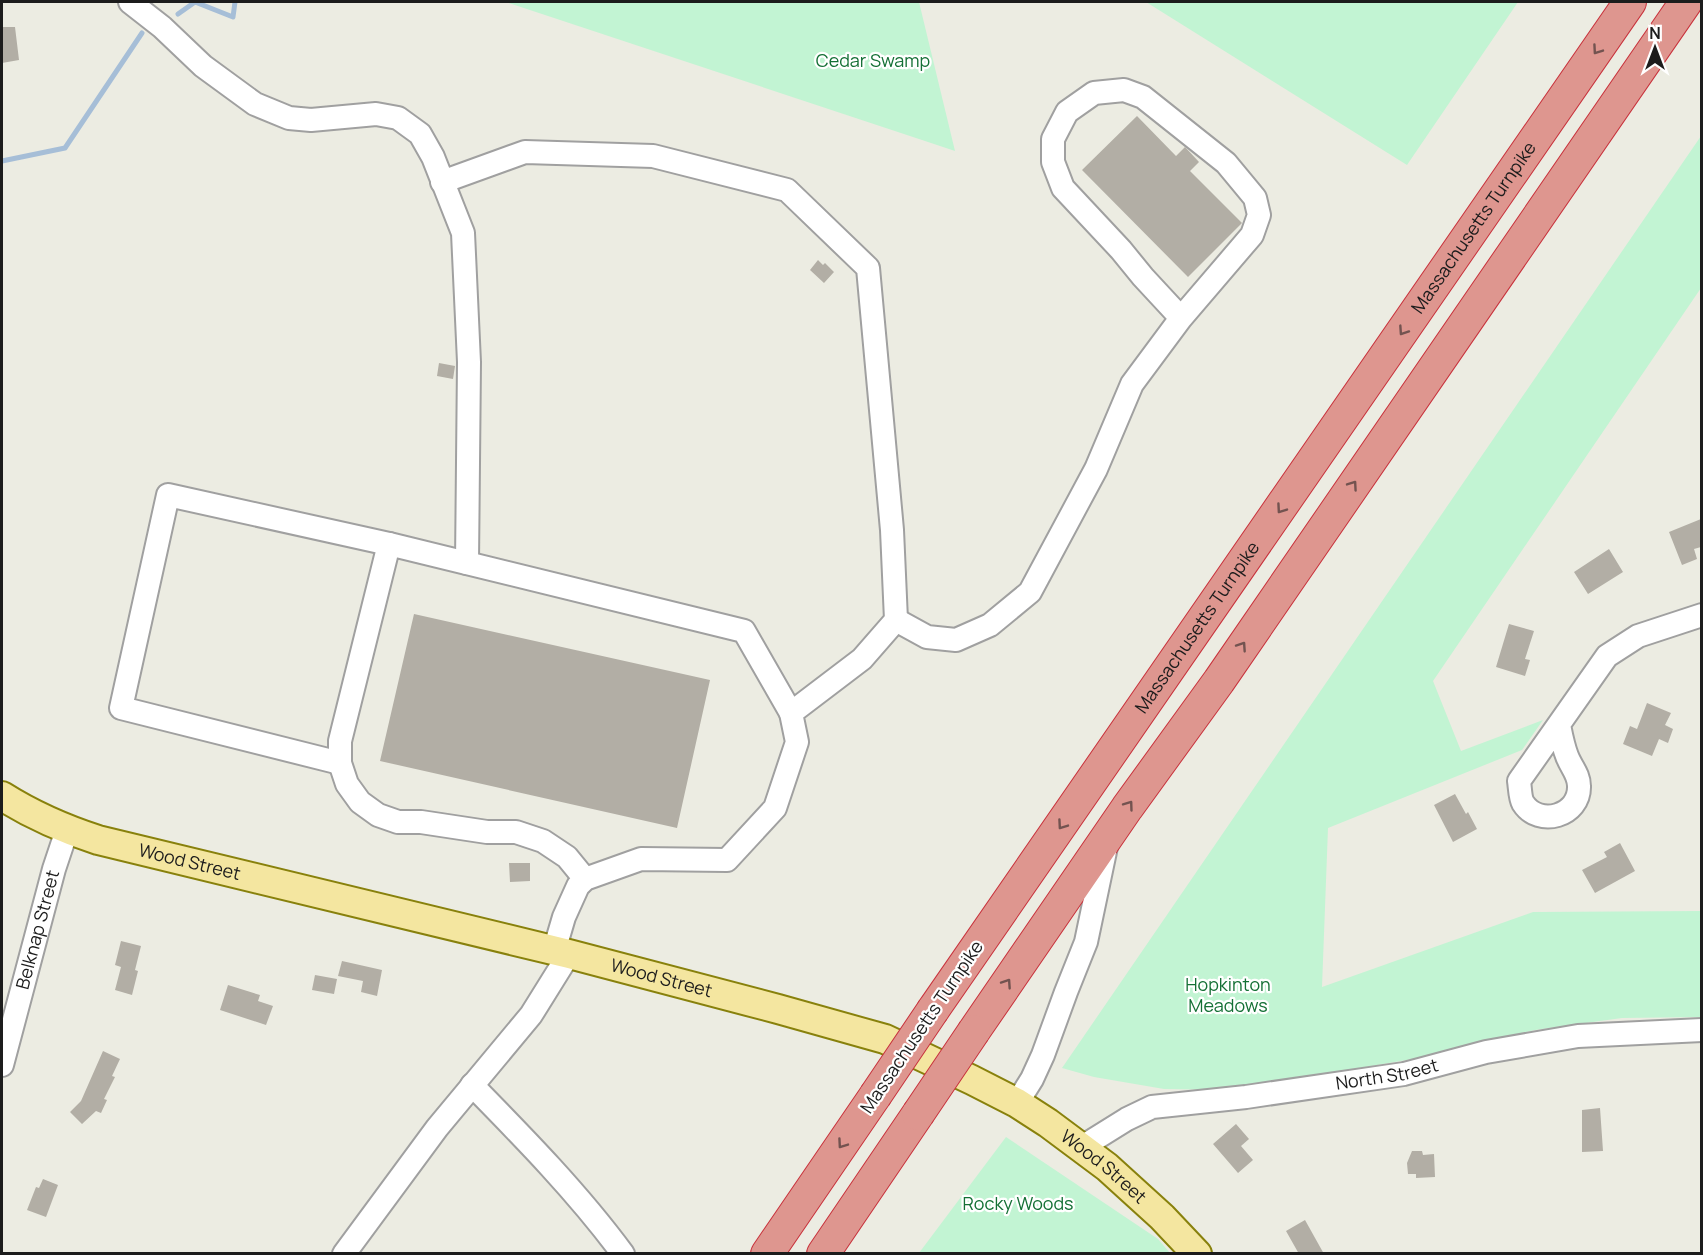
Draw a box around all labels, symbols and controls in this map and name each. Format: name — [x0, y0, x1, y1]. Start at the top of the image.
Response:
north arrow — [1625, 18, 1685, 78]
text: N — [1649, 22, 1661, 44]
one-way arrow — [1593, 43, 1604, 54]
park label: Cedar Swamp — [816, 48, 930, 72]
street label: Massachusetts Turnpike — [1405, 137, 1541, 318]
one-way arrow — [1399, 324, 1410, 335]
one-way arrow — [1346, 481, 1357, 492]
one-way arrow — [1277, 503, 1288, 514]
street label: Massachusetts Turnpike — [1129, 536, 1264, 718]
one-way arrow — [1235, 642, 1247, 652]
one-way arrow — [1122, 800, 1133, 811]
one-way arrow — [1058, 818, 1069, 829]
street label: Wood Street — [136, 837, 243, 885]
street label: Belknap Street — [10, 867, 64, 992]
street label: Massachusetts Turnpike — [854, 935, 988, 1118]
street label: Wood Street — [608, 952, 715, 1002]
park label: Hopkinton Meadows — [1185, 972, 1271, 1017]
one-way arrow — [1000, 978, 1011, 989]
street label: North Street — [1334, 1052, 1441, 1095]
street label: Wood Street — [1056, 1124, 1152, 1208]
one-way arrow — [838, 1138, 849, 1149]
park label: Rocky Woods — [962, 1191, 1074, 1215]

